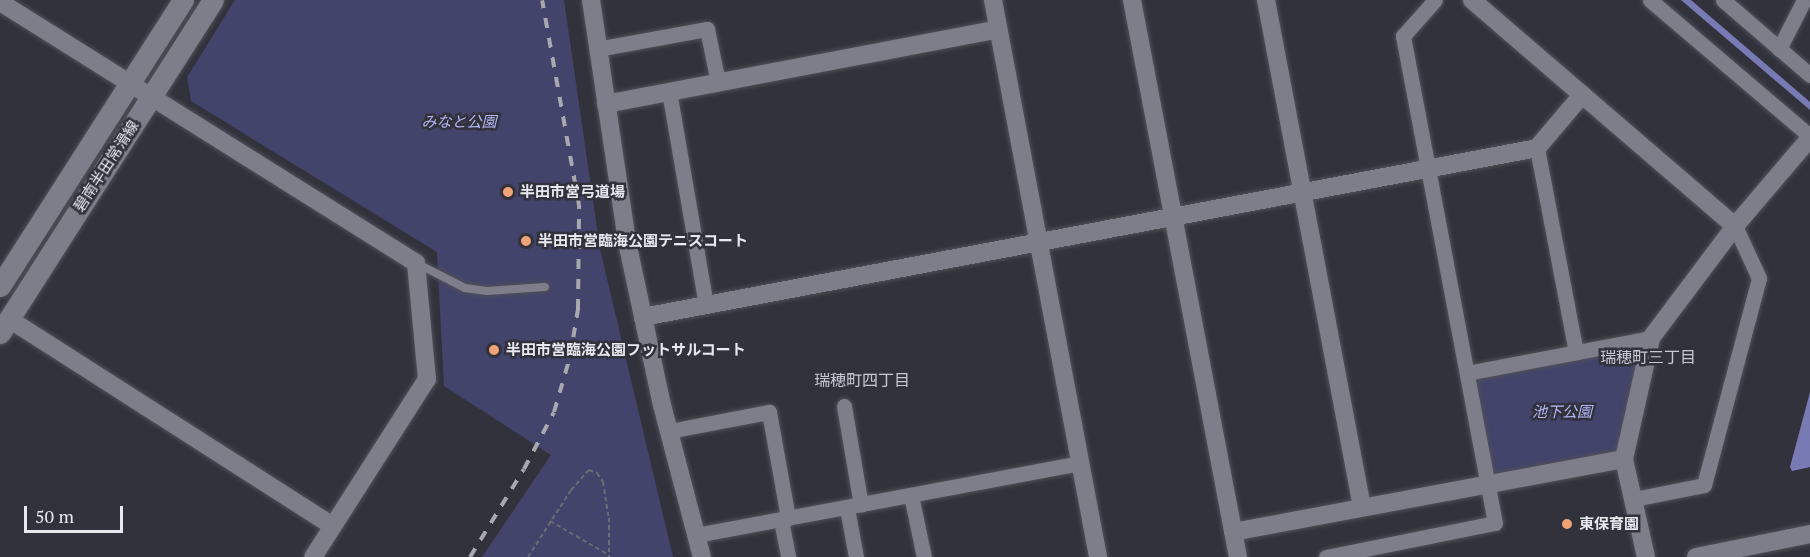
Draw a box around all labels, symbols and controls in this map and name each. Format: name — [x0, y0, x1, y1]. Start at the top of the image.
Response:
park label: みなと公園 — [422, 113, 496, 131]
street label: 碧南半田常滑線 — [70, 117, 142, 215]
place label: 半田市営弓道場 — [520, 183, 625, 201]
marker: 半田市営弓道場 — [501, 185, 515, 199]
place label: 半田市営臨海公園テニスコート — [538, 232, 748, 250]
marker: 半田市営臨海公園テニスコート — [519, 234, 533, 248]
place label: 半田市営臨海公園フットサルコート — [506, 341, 746, 359]
marker: 半田市営臨海公園フットサルコート — [487, 343, 501, 357]
district label: 瑞穂町三丁目 — [1600, 347, 1696, 367]
district label: 瑞穂町四丁目 — [814, 370, 910, 390]
park label: 池下公園 — [1532, 403, 1592, 421]
scale bar — [27, 494, 126, 532]
text: 50 m — [35, 504, 74, 528]
place label: 東保育園 — [1579, 515, 1639, 533]
marker: 東保育園 — [1560, 517, 1574, 531]

